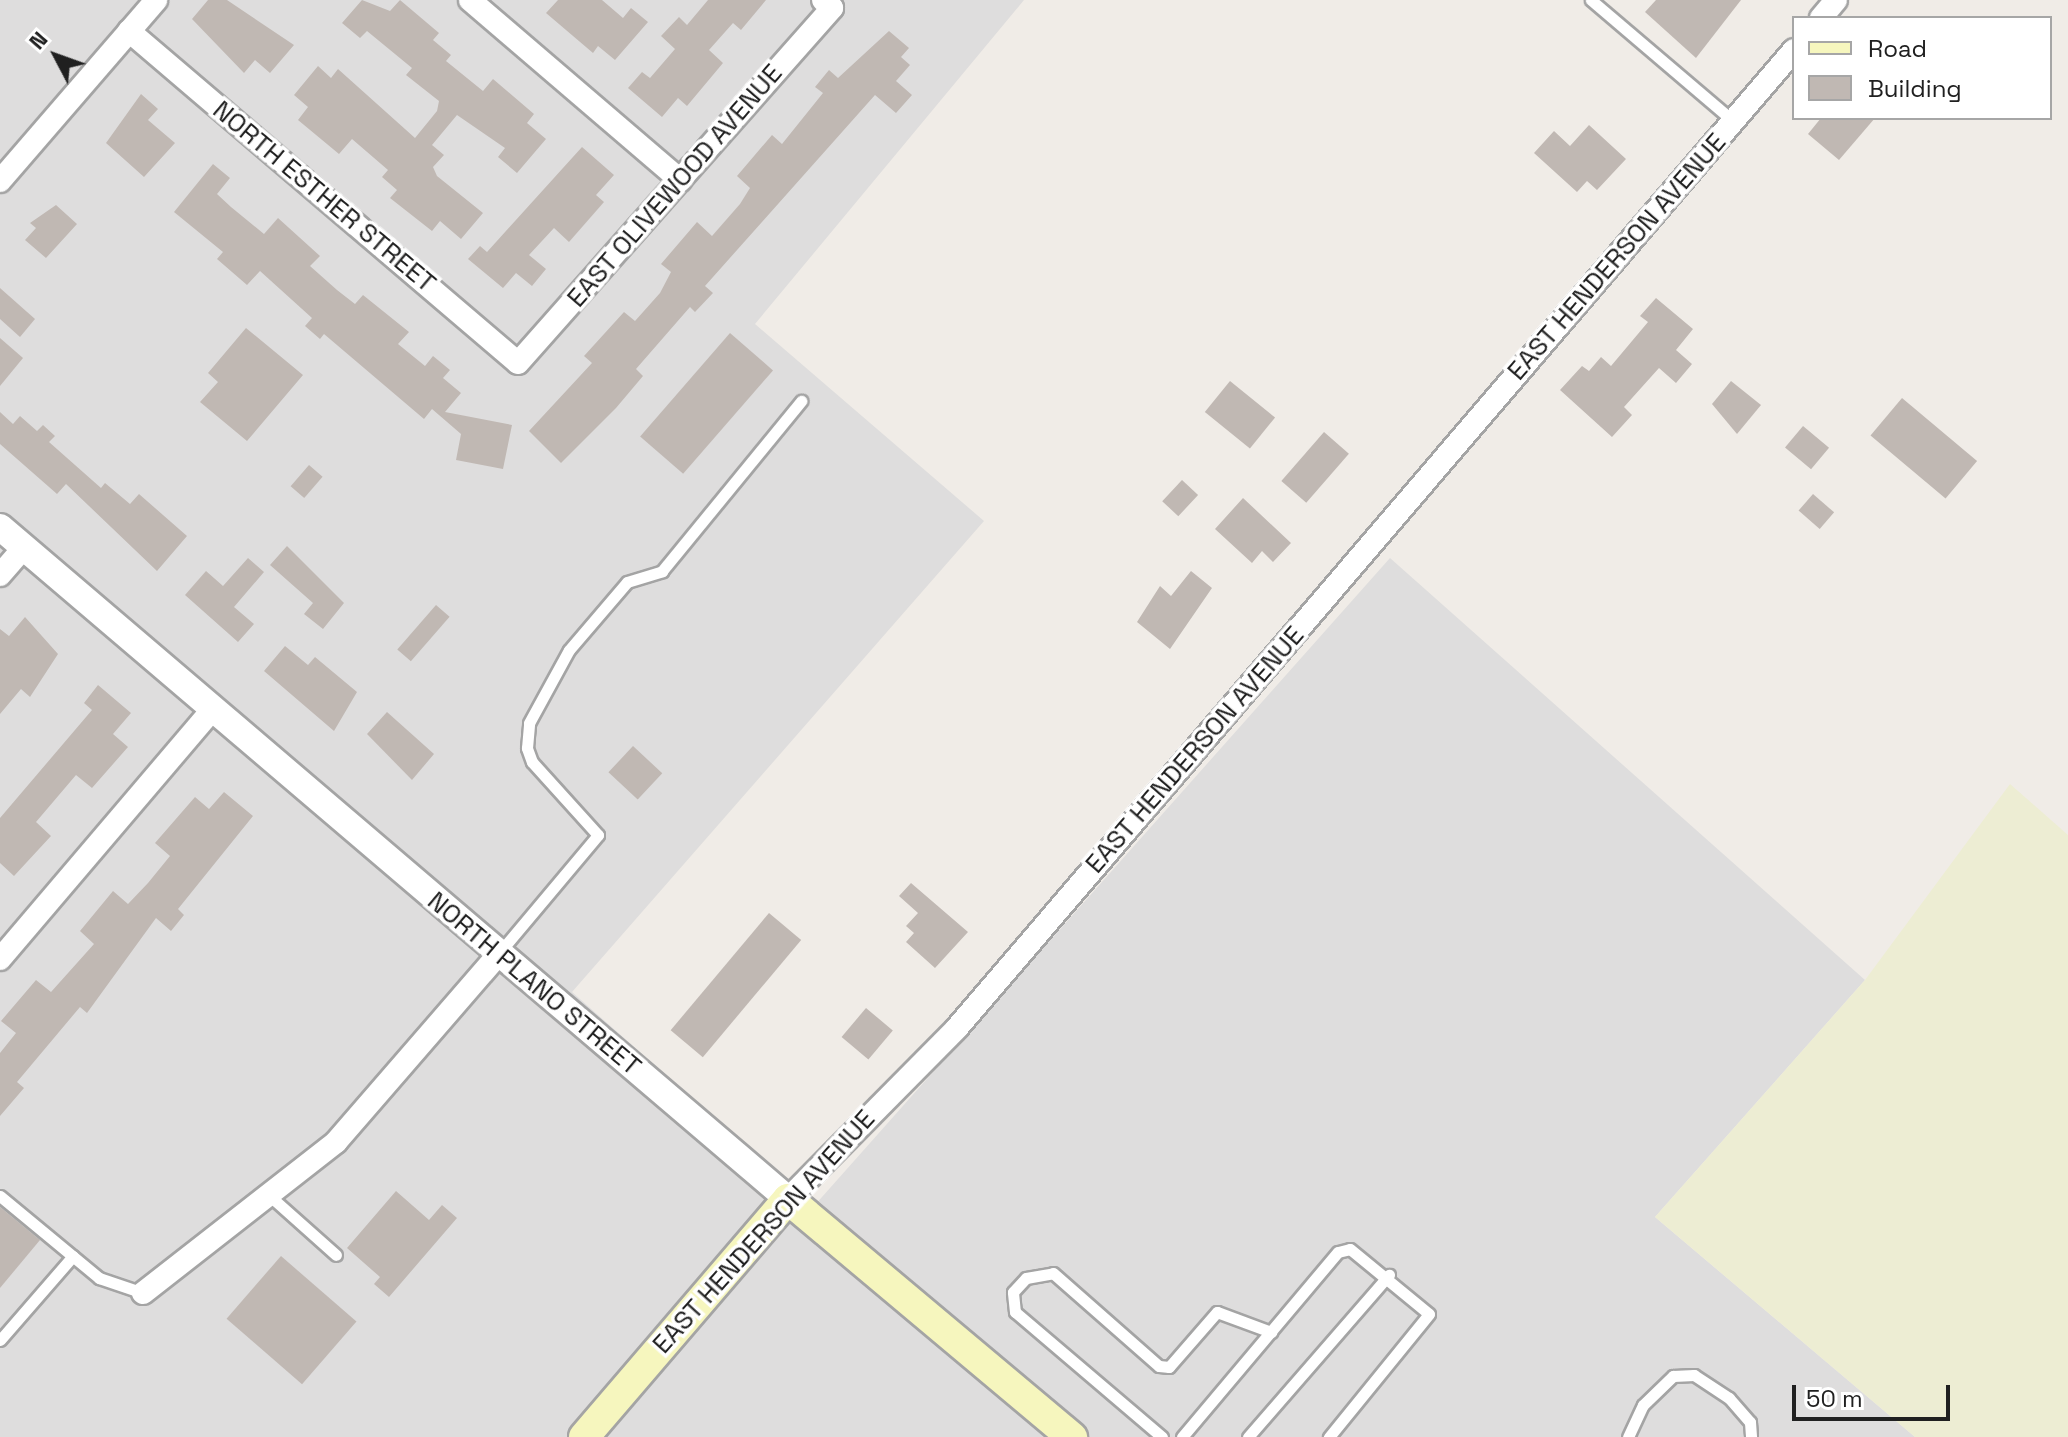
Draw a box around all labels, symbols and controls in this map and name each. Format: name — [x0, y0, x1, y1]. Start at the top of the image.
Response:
north arrow — [16, 16, 96, 96]
legend — [1792, 16, 2052, 120]
text: N — [22, 26, 53, 55]
text: Road — [1868, 33, 1927, 64]
street label: EAST OLIVEWOOD AVENUE — [561, 58, 789, 314]
text: Building — [1868, 73, 1962, 104]
street label: NORTH ESTHER STREET — [206, 95, 442, 299]
street label: EAST HENDERSON AVENUE — [1501, 127, 1733, 387]
street label: EAST HENDERSON AVENUE — [1079, 620, 1311, 880]
street label: NORTH PLANO STREET — [421, 886, 647, 1082]
street label: EAST HENDERSON AVENUE — [646, 1104, 882, 1360]
scale bar — [1796, 1369, 1954, 1419]
text: 50 m — [1806, 1383, 1863, 1414]

